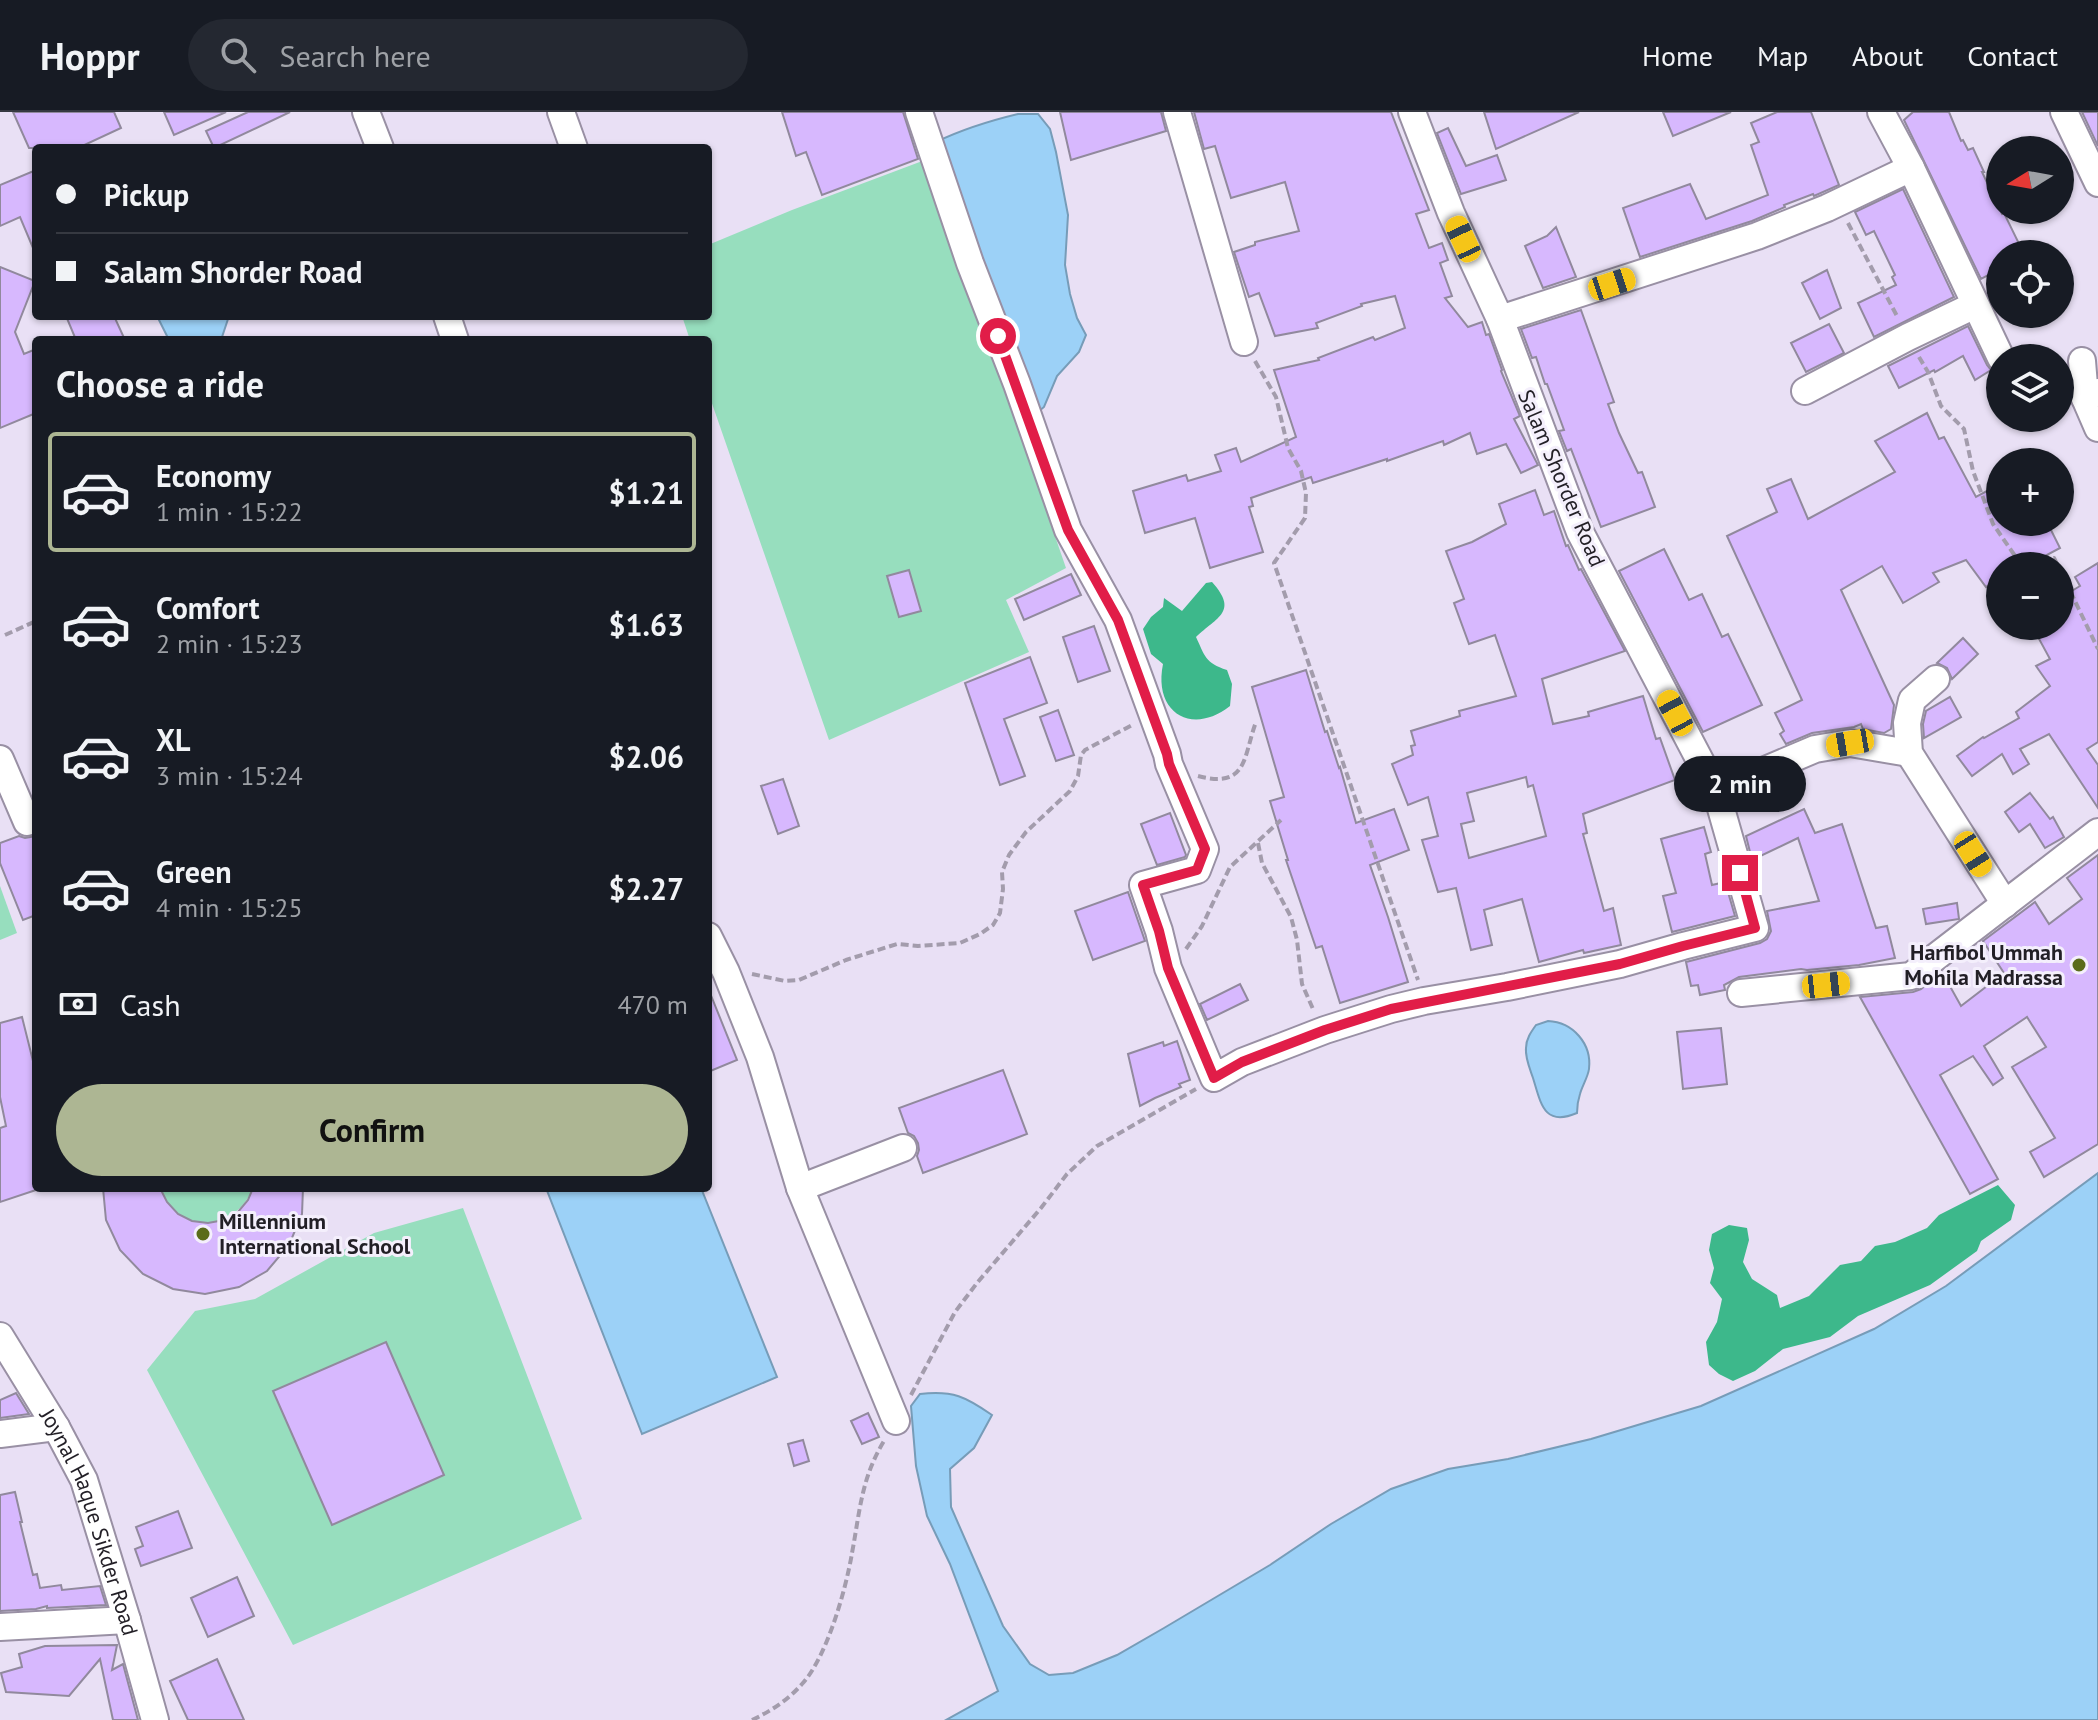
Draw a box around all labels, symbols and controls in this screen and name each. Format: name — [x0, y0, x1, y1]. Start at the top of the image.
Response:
search box — [188, 19, 748, 91]
text: Hoppr — [40, 31, 140, 80]
icon: search — [216, 33, 260, 77]
text: Search here — [280, 36, 431, 75]
text: Home — [1642, 37, 1713, 74]
text: Map — [1757, 37, 1808, 74]
text: About — [1852, 37, 1923, 74]
text: Contact — [1967, 37, 2058, 74]
north arrow — [1986, 136, 2074, 224]
map controls — [1986, 136, 2074, 640]
text: Pickup — [104, 175, 189, 214]
car — [1442, 212, 1484, 266]
button: locate — [1986, 240, 2074, 328]
text: Salam Shorder Road — [104, 252, 362, 291]
car — [1585, 265, 1639, 303]
route start — [980, 318, 1016, 354]
button: layers — [1986, 344, 2074, 432]
text: Choose a ride — [56, 360, 264, 407]
street label: Salam Shorder Road — [1512, 385, 1612, 571]
button: + — [1986, 448, 2074, 536]
icon: car — [60, 456, 132, 528]
text: Economy — [156, 456, 271, 495]
text: $1.21 — [609, 473, 684, 512]
text: 1 min · 15:22 — [156, 495, 303, 528]
button: − — [1986, 552, 2074, 640]
icon: car — [60, 588, 132, 660]
text: Comfort — [156, 588, 259, 627]
text: $1.63 — [609, 605, 684, 644]
text: 2 min · 15:23 — [156, 627, 303, 660]
car — [1653, 686, 1697, 740]
icon: car — [60, 720, 132, 792]
text: XL — [156, 720, 190, 759]
car — [1824, 727, 1876, 759]
text: $2.06 — [609, 737, 684, 776]
callout: 2 min — [1674, 757, 1806, 813]
text: 3 min · 15:24 — [156, 759, 303, 792]
text: 2 min — [1708, 767, 1772, 800]
car — [1950, 827, 1996, 881]
icon: car — [60, 852, 132, 924]
text: Green — [156, 852, 231, 891]
route end — [1722, 855, 1758, 891]
text: $2.27 — [609, 869, 684, 908]
text: 4 min · 15:25 — [156, 891, 303, 924]
place label: Harfibol Ummah Mohila Madrassa — [1904, 938, 2063, 991]
marker: Harfibol Ummah Mohila Madrassa — [2070, 956, 2088, 974]
car — [1801, 971, 1851, 999]
icon: cash — [56, 982, 100, 1026]
text: Cash — [120, 985, 181, 1024]
text: 470 m — [617, 988, 688, 1021]
button: Confirm — [56, 1084, 688, 1176]
place label: Millennium International School — [219, 1207, 411, 1260]
marker: Millennium International School — [194, 1225, 212, 1243]
street label: Joynal Haque Sikder Road — [33, 1402, 145, 1639]

